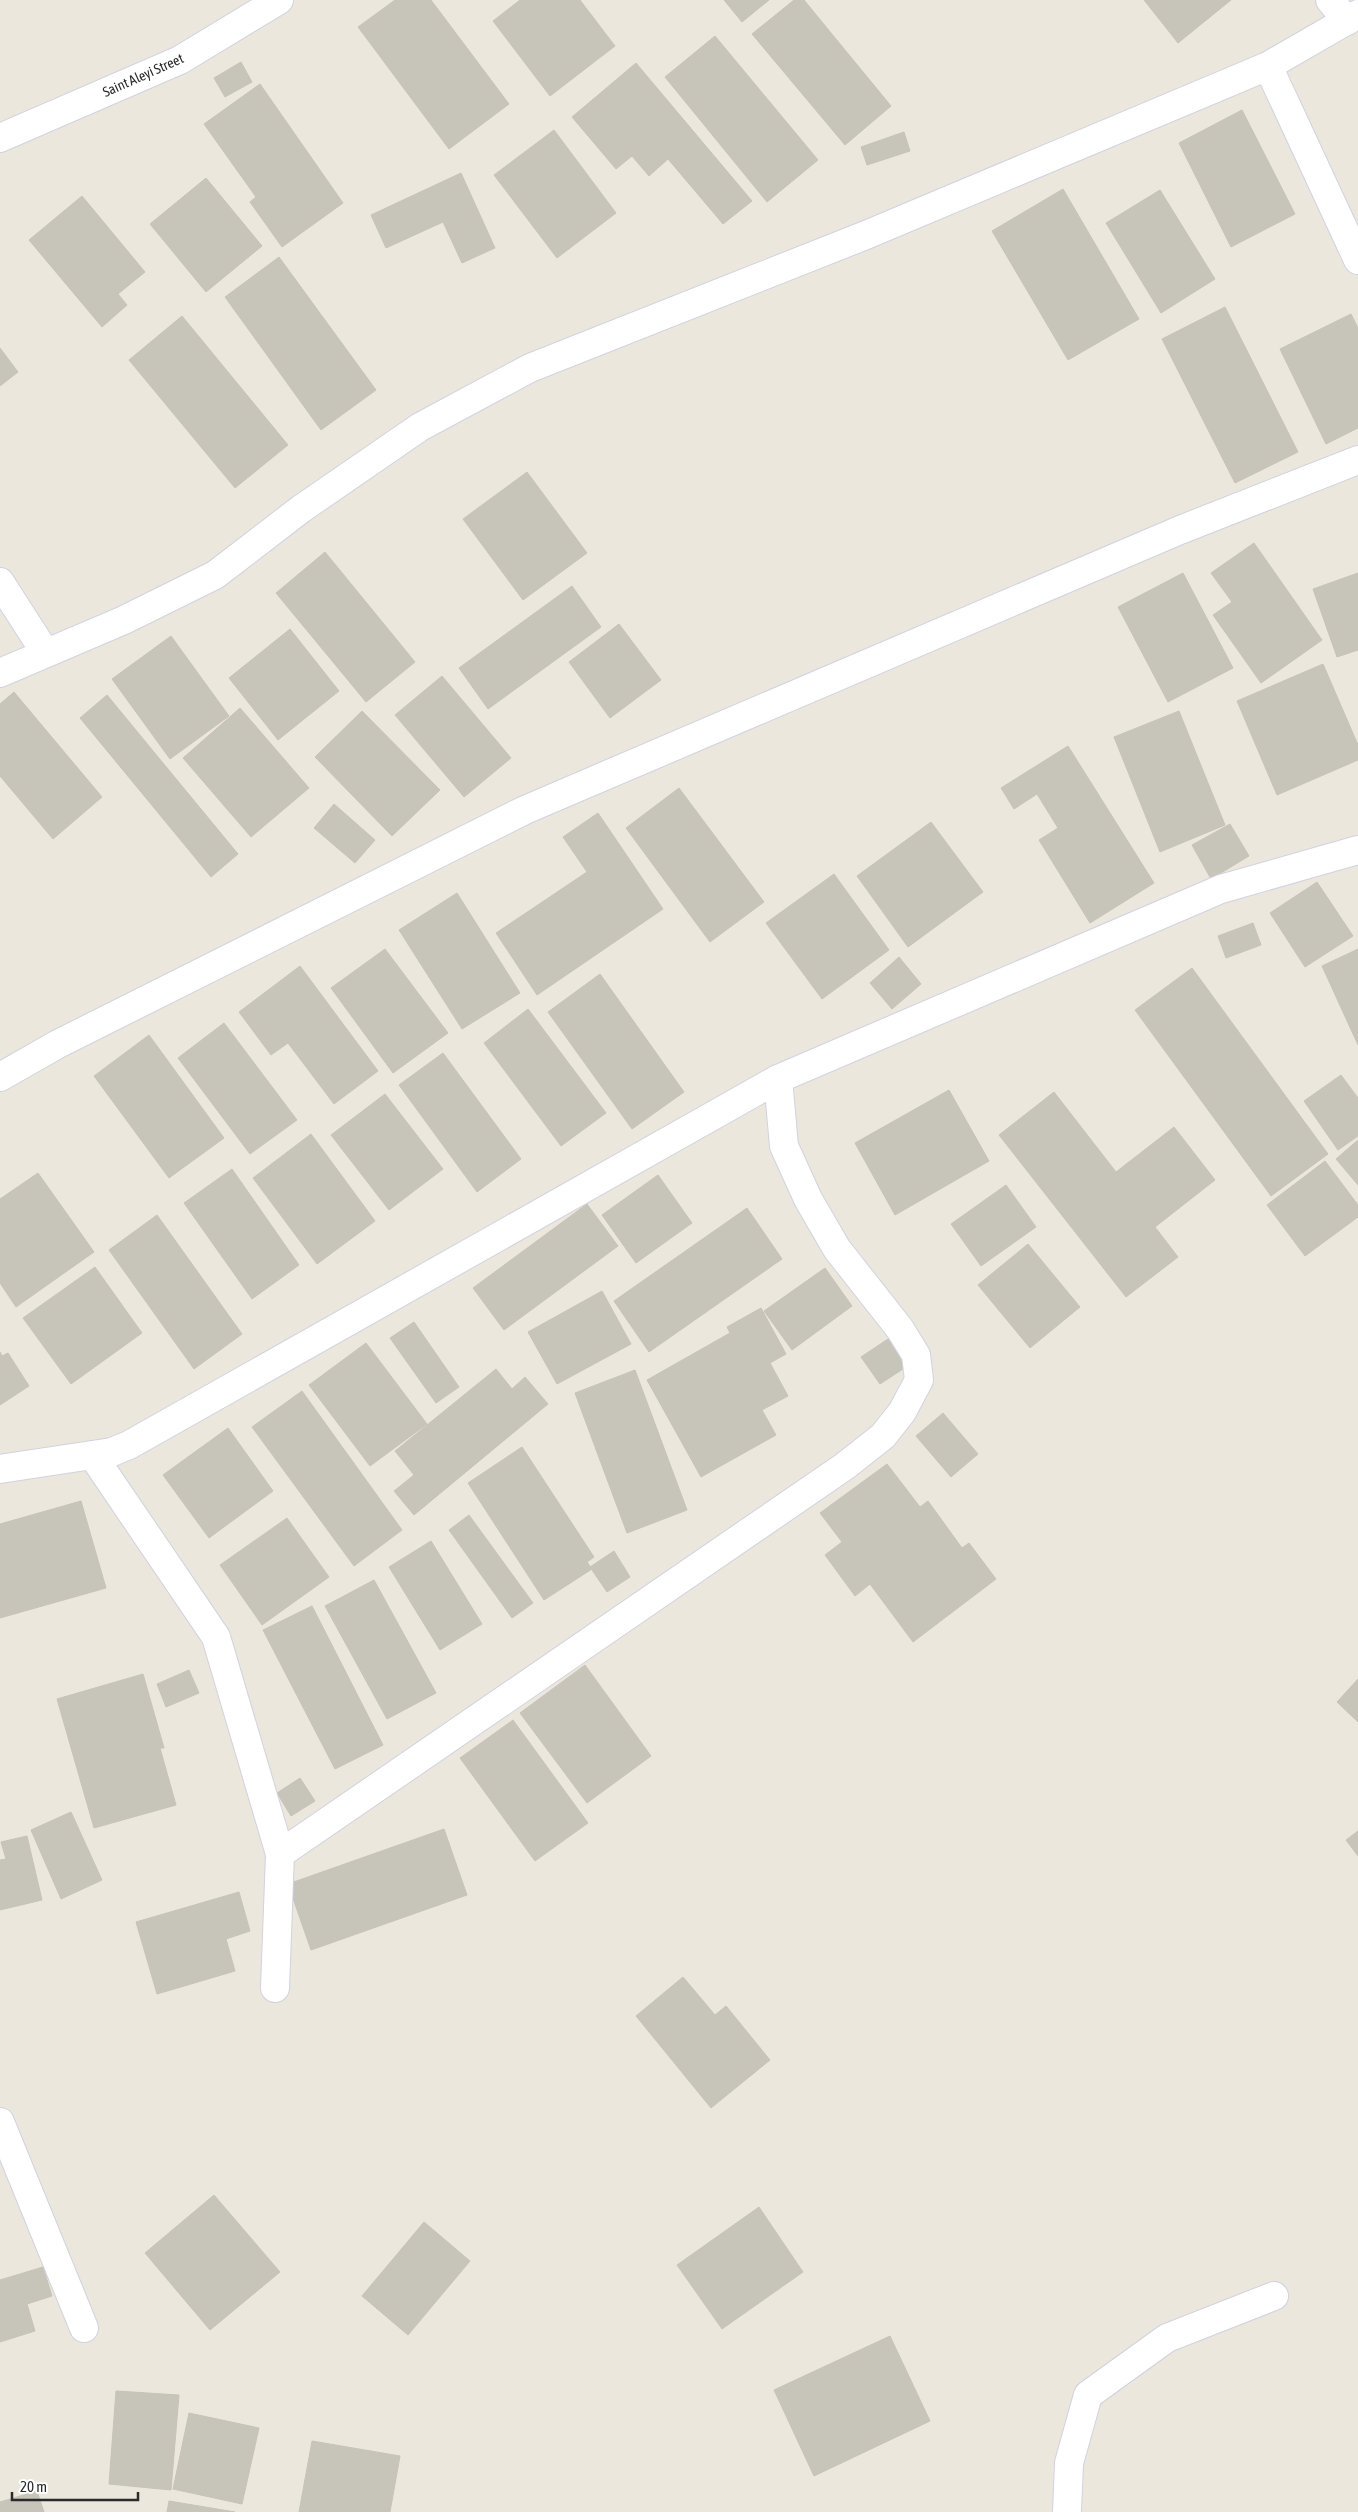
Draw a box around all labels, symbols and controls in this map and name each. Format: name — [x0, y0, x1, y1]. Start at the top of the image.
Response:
street label: Saint Aleyi Street — [100, 50, 186, 100]
scale bar — [12, 2470, 139, 2502]
text: 20 m — [20, 2478, 47, 2495]

